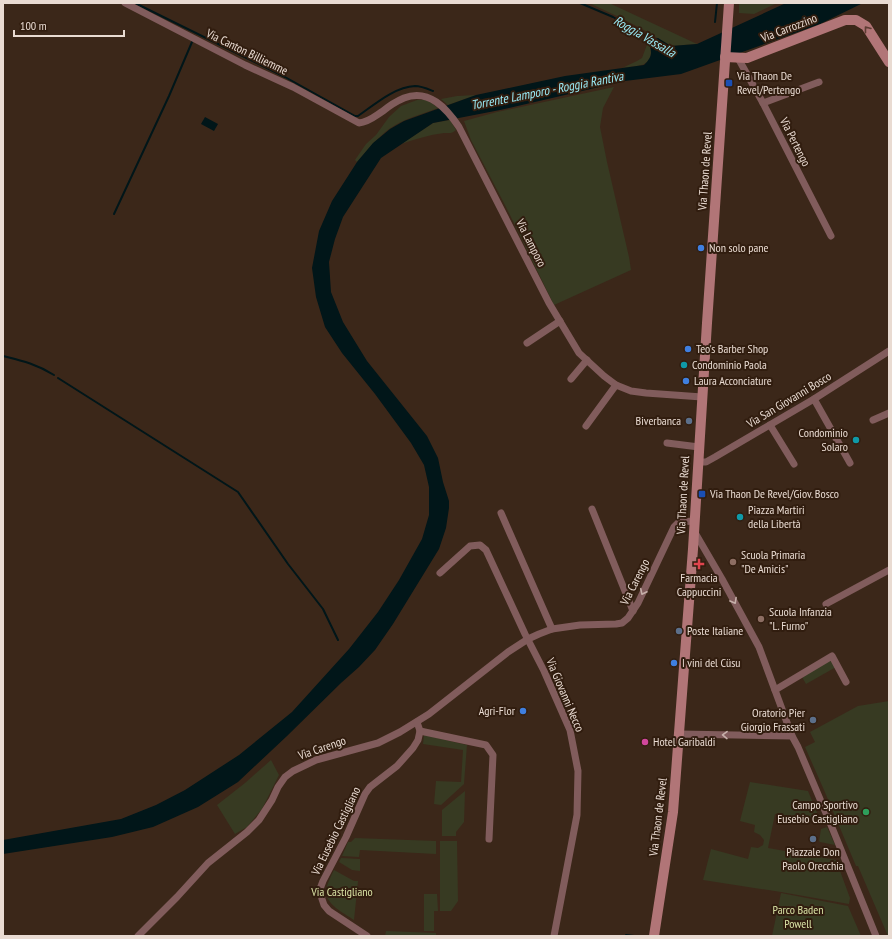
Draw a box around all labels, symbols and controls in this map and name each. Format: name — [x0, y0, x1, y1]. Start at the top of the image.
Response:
street label: Via Carrozzino — [758, 10, 819, 45]
scale bar — [14, 12, 124, 38]
water label: Roggia Vassalla — [611, 12, 680, 61]
text: 100 m — [20, 18, 47, 33]
street label: Via Canton Billiemme — [203, 25, 291, 78]
one-way arrow — [865, 27, 872, 34]
water label: Torrente Lamporo - Roggia Rantiva — [470, 67, 625, 114]
place label: Via Thaon De Revel/Pertengo — [736, 68, 800, 97]
marker: Via Thaon De Revel/Pertengo — [724, 78, 734, 88]
street label: Via Pertengo — [776, 114, 814, 169]
street label: Via Thaon de Revel — [694, 131, 715, 212]
street label: Via Lamporo — [513, 215, 550, 269]
place label: Non solo pane — [709, 240, 769, 255]
marker: Non solo pane — [696, 243, 706, 253]
place label: Teo's Barber Shop — [696, 341, 768, 356]
marker: Teo's Barber Shop — [683, 344, 693, 354]
place label: Condominio Paola — [692, 357, 767, 372]
marker: Condominio Paola — [679, 360, 689, 370]
street label: Via San Giovanni Bosco — [743, 368, 834, 431]
place label: Laura Acconciature — [694, 373, 772, 388]
marker: Laura Acconciature — [681, 376, 691, 386]
place label: Biverbanca — [635, 413, 681, 428]
marker: Biverbanca — [684, 416, 694, 426]
place label: Condominio Solaro — [799, 425, 848, 454]
marker: Condominio Solaro — [851, 435, 861, 445]
street label: Via Thaon de Revel — [673, 455, 692, 536]
place label: Via Thaon De Revel/Giov. Bosco — [709, 486, 839, 501]
marker: Via Thaon De Revel/Giov. Bosco — [697, 489, 707, 499]
place label: Piazza Martiri della Libertà — [748, 502, 805, 531]
marker: Piazza Martiri della Libertà — [735, 512, 745, 522]
place label: Scuola Primaria "De Amicis" — [741, 547, 805, 576]
street label: Via Carengo — [616, 556, 652, 608]
marker: Scuola Primaria "De Amicis" — [728, 557, 738, 567]
marker: Farmacia Cappuccini — [694, 559, 704, 569]
place label: Farmacia Cappuccini — [677, 570, 721, 599]
one-way arrow — [640, 588, 648, 596]
one-way arrow — [729, 597, 737, 605]
place label: Scuola Infanzia "L. Furno" — [769, 604, 832, 633]
marker: Scuola Infanzia "L. Furno" — [756, 614, 766, 624]
place label: Poste Italiane — [687, 623, 743, 638]
marker: Poste Italiane — [674, 626, 684, 636]
street label: Via Giovanni Necco — [543, 655, 588, 734]
place label: I vini del Cüsu — [682, 655, 740, 670]
marker: I vini del Cüsu — [669, 658, 679, 668]
place label: Agri-Flor — [479, 703, 516, 718]
place label: Oratorio Pier Giorgio Frassati — [741, 705, 806, 734]
marker: Agri-Flor — [518, 706, 528, 716]
marker: Oratorio Pier Giorgio Frassati — [808, 715, 818, 725]
one-way arrow — [722, 731, 728, 739]
street label: Via Carengo — [295, 732, 348, 763]
place label: Hotel Garibaldi — [653, 734, 715, 749]
marker: Hotel Garibaldi — [640, 737, 650, 747]
street label: Via Thaon de Revel — [645, 777, 670, 858]
street label: Via Eusebio Castigliano — [307, 784, 363, 878]
place label: Campo Sportivo Eusebio Castigliano — [777, 797, 858, 826]
marker: Campo Sportivo Eusebio Castigliano — [861, 807, 871, 817]
marker: Piazzale Don Paolo Orecchia — [808, 834, 818, 844]
place label: Piazzale Don Paolo Orecchia — [782, 844, 844, 873]
park label: Via Castigliano — [310, 884, 373, 899]
park label: Parco Baden Powell — [773, 902, 823, 931]

